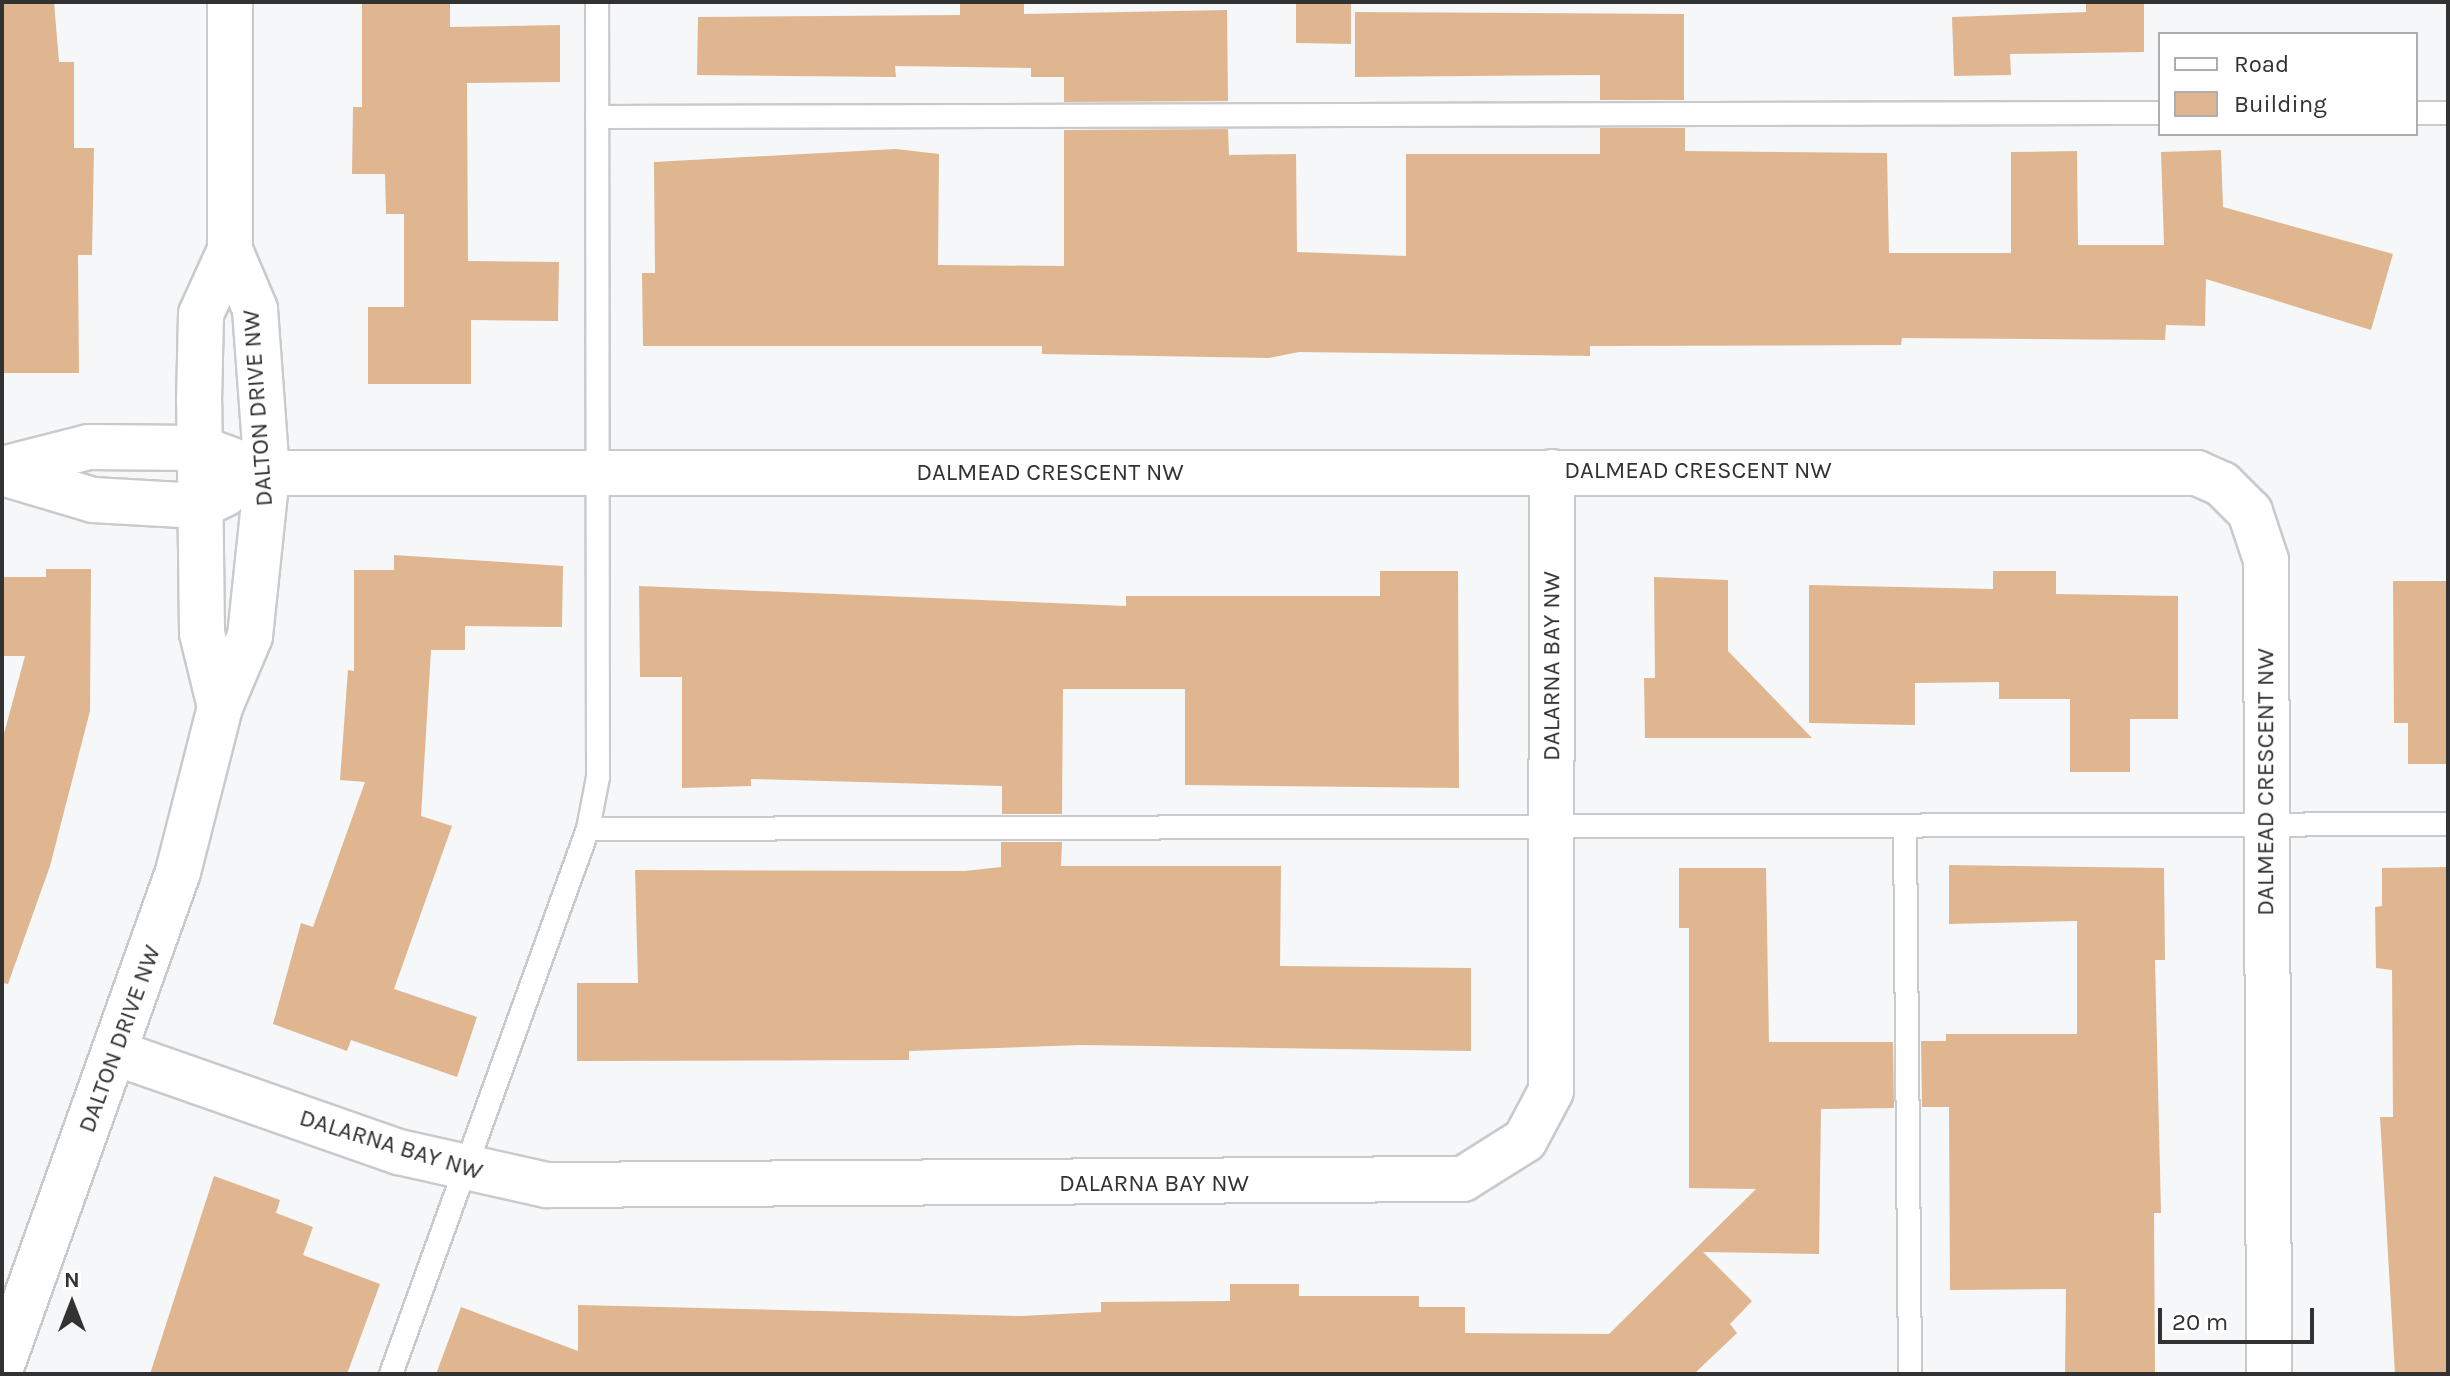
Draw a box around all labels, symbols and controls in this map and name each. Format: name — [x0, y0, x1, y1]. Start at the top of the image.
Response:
legend — [2158, 32, 2418, 136]
text: Road — [2234, 50, 2289, 78]
text: Building — [2234, 90, 2327, 118]
street label: DALTON DRIVE NW — [237, 309, 279, 507]
street label: DALMEAD CRESCENT NW — [1564, 457, 1832, 485]
street label: DALMEAD CRESCENT NW — [916, 459, 1184, 487]
street label: DALARNA BAY NW — [1538, 571, 1566, 761]
street label: DALMEAD CRESCENT NW — [2252, 648, 2280, 916]
street label: DALTON DRIVE NW — [73, 941, 167, 1137]
street label: DALARNA BAY NW — [296, 1103, 486, 1187]
street label: DALARNA BAY NW — [1059, 1170, 1249, 1198]
north arrow — [32, 1264, 112, 1344]
text: N — [64, 1267, 80, 1293]
scale bar — [2162, 1292, 2318, 1342]
text: 20 m — [2172, 1308, 2228, 1336]

